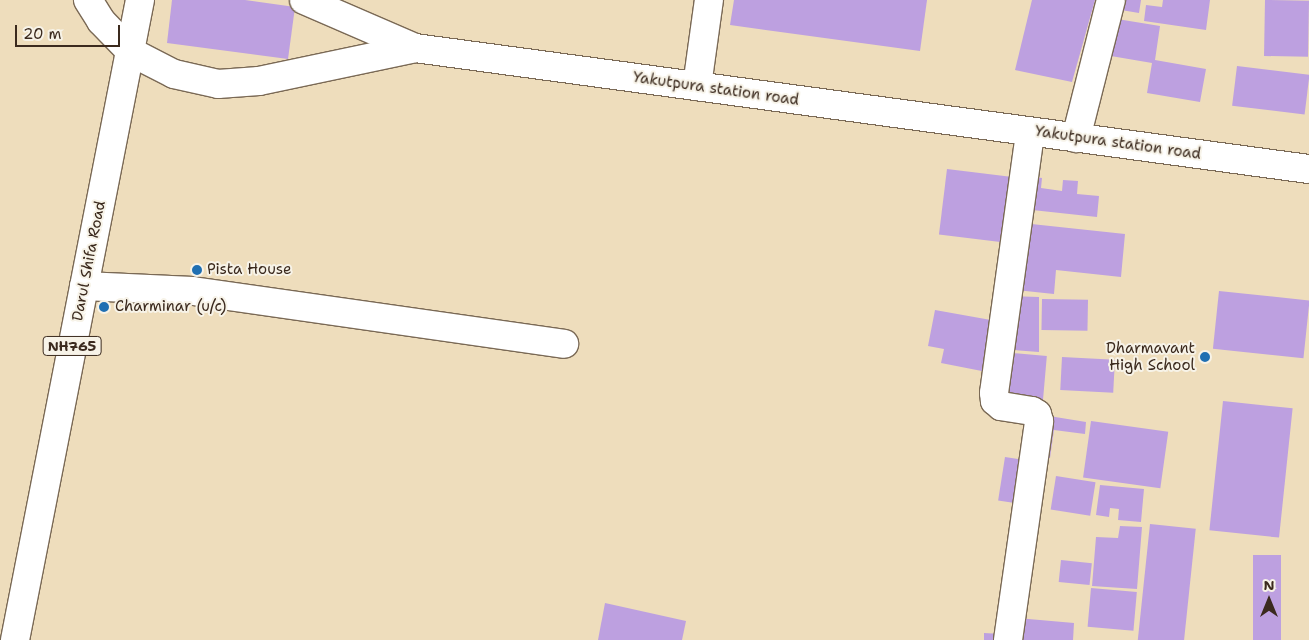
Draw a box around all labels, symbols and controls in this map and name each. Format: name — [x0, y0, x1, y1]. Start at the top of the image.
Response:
scale bar — [18, 15, 122, 47]
text: 20 m — [23, 24, 62, 44]
street label: Yakutpura station road — [632, 68, 800, 110]
street label: Yakutpura station road — [1034, 122, 1202, 164]
street label: Darul Shifa Road — [69, 199, 109, 323]
place label: Pista House — [207, 261, 291, 279]
marker: Pista House — [191, 264, 203, 276]
place label: Charminar (u/c) — [115, 298, 226, 316]
marker: Charminar (u/c) — [97, 300, 111, 314]
road number: NH765 — [42, 334, 102, 358]
place label: Dharmavant High School — [1106, 339, 1195, 374]
marker: Dharmavant High School — [1199, 351, 1211, 363]
north arrow — [1244, 575, 1294, 625]
text: N — [1263, 576, 1275, 594]

